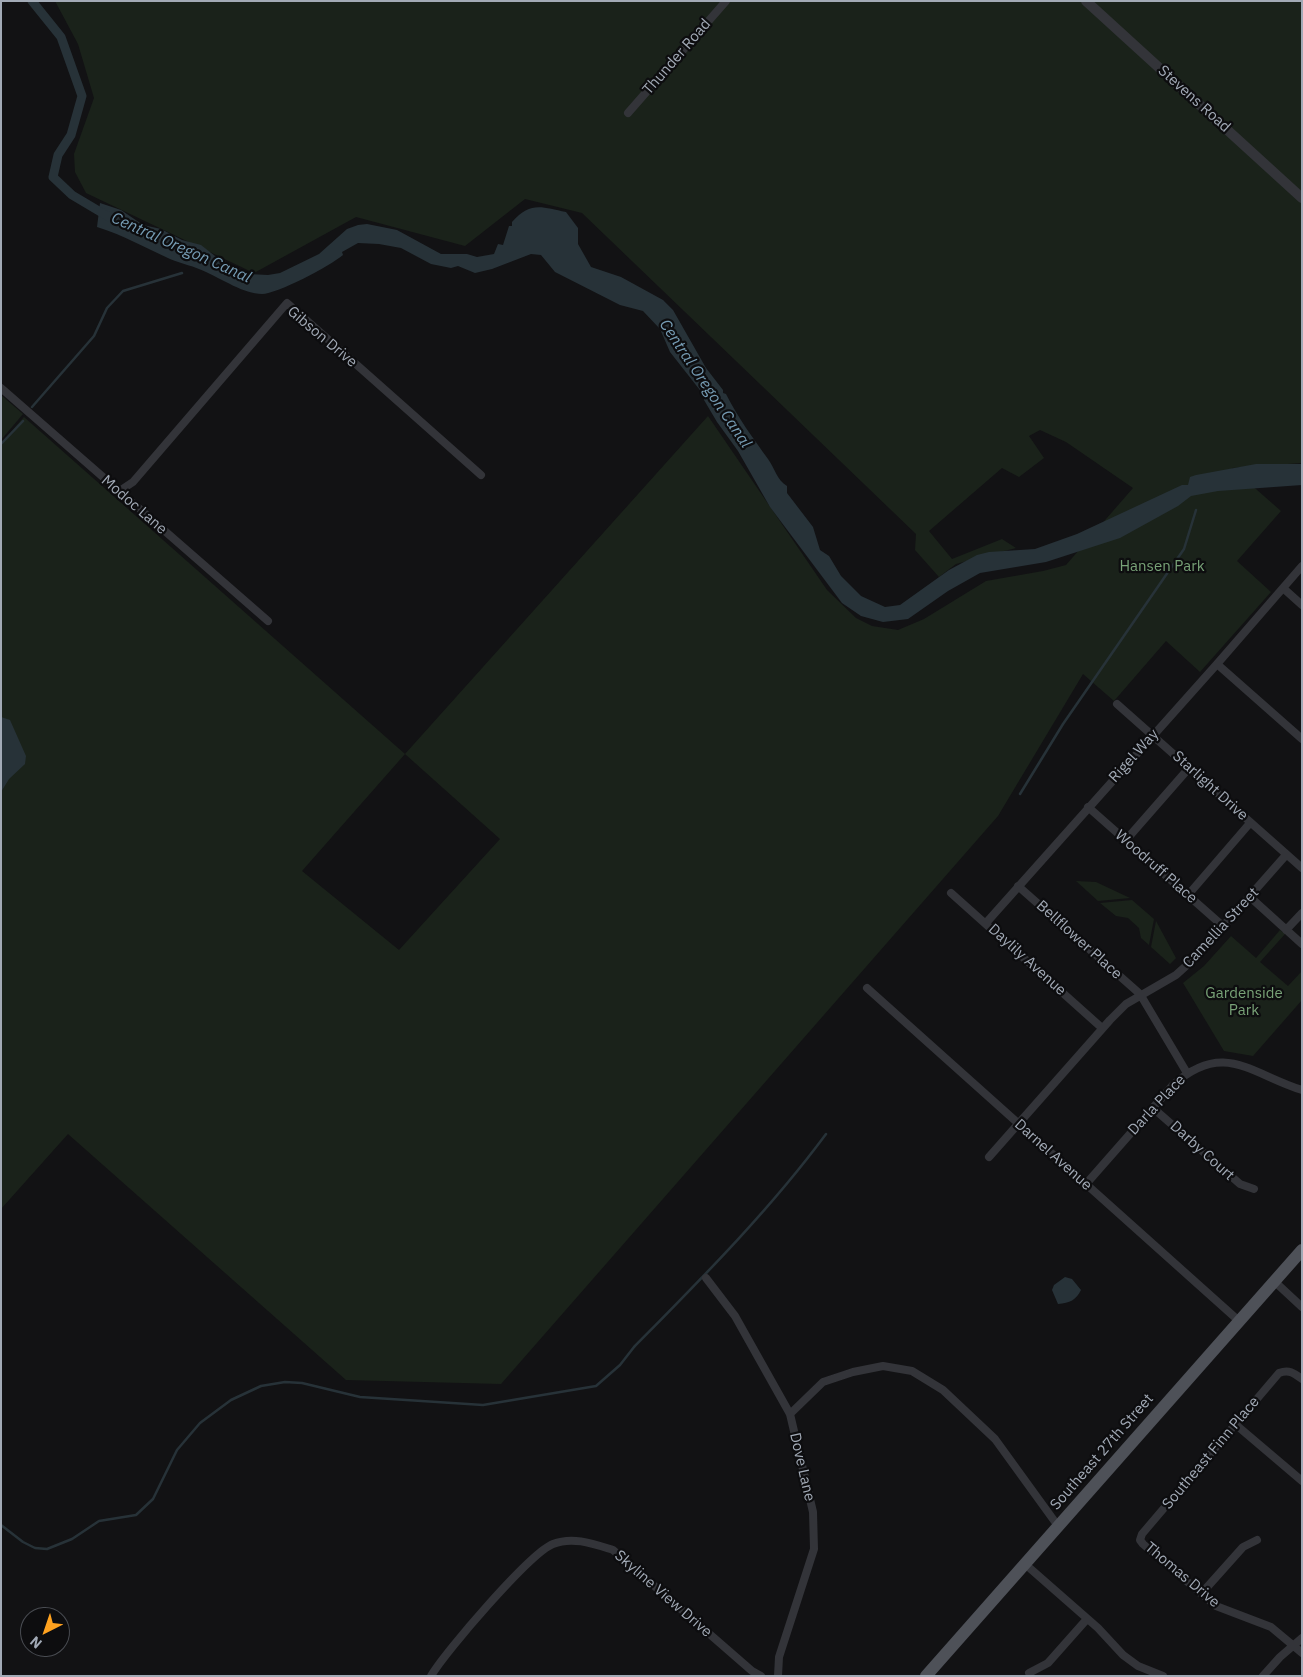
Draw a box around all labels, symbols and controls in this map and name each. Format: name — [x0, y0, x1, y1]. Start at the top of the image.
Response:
street label: Thunder Road — [639, 15, 715, 99]
street label: Stevens Road — [1154, 62, 1234, 136]
water label: Central Oregon Canal — [108, 209, 254, 287]
street label: Gibson Drive — [283, 303, 361, 371]
water label: Central Oregon Canal — [655, 316, 755, 452]
street label: Modoc Lane — [98, 472, 170, 538]
park label: Hansen Park — [1119, 558, 1205, 576]
street label: Rigel Way — [1105, 726, 1163, 786]
street label: Starlight Drive — [1169, 747, 1251, 825]
street label: Woodruff Place — [1111, 826, 1201, 908]
street label: Camellia Street — [1179, 884, 1263, 972]
street label: Bellflower Place — [1032, 897, 1126, 983]
street label: Daylily Avenue — [984, 920, 1070, 1000]
park label: Gardenside Park — [1205, 985, 1283, 1020]
street label: Darla Place — [1124, 1071, 1190, 1139]
street label: Darnel Avenue — [1011, 1116, 1095, 1194]
street label: Darby Court — [1166, 1117, 1238, 1185]
street label: Southeast 27th Street — [1047, 1390, 1157, 1514]
street label: Southeast Finn Place — [1159, 1393, 1263, 1513]
street label: Dove Lane — [785, 1431, 819, 1503]
street label: Thomas Drive — [1141, 1538, 1223, 1612]
street label: Skyline View Drive — [611, 1547, 715, 1641]
north arrow — [20, 1607, 70, 1657]
text: N — [26, 1632, 46, 1653]

